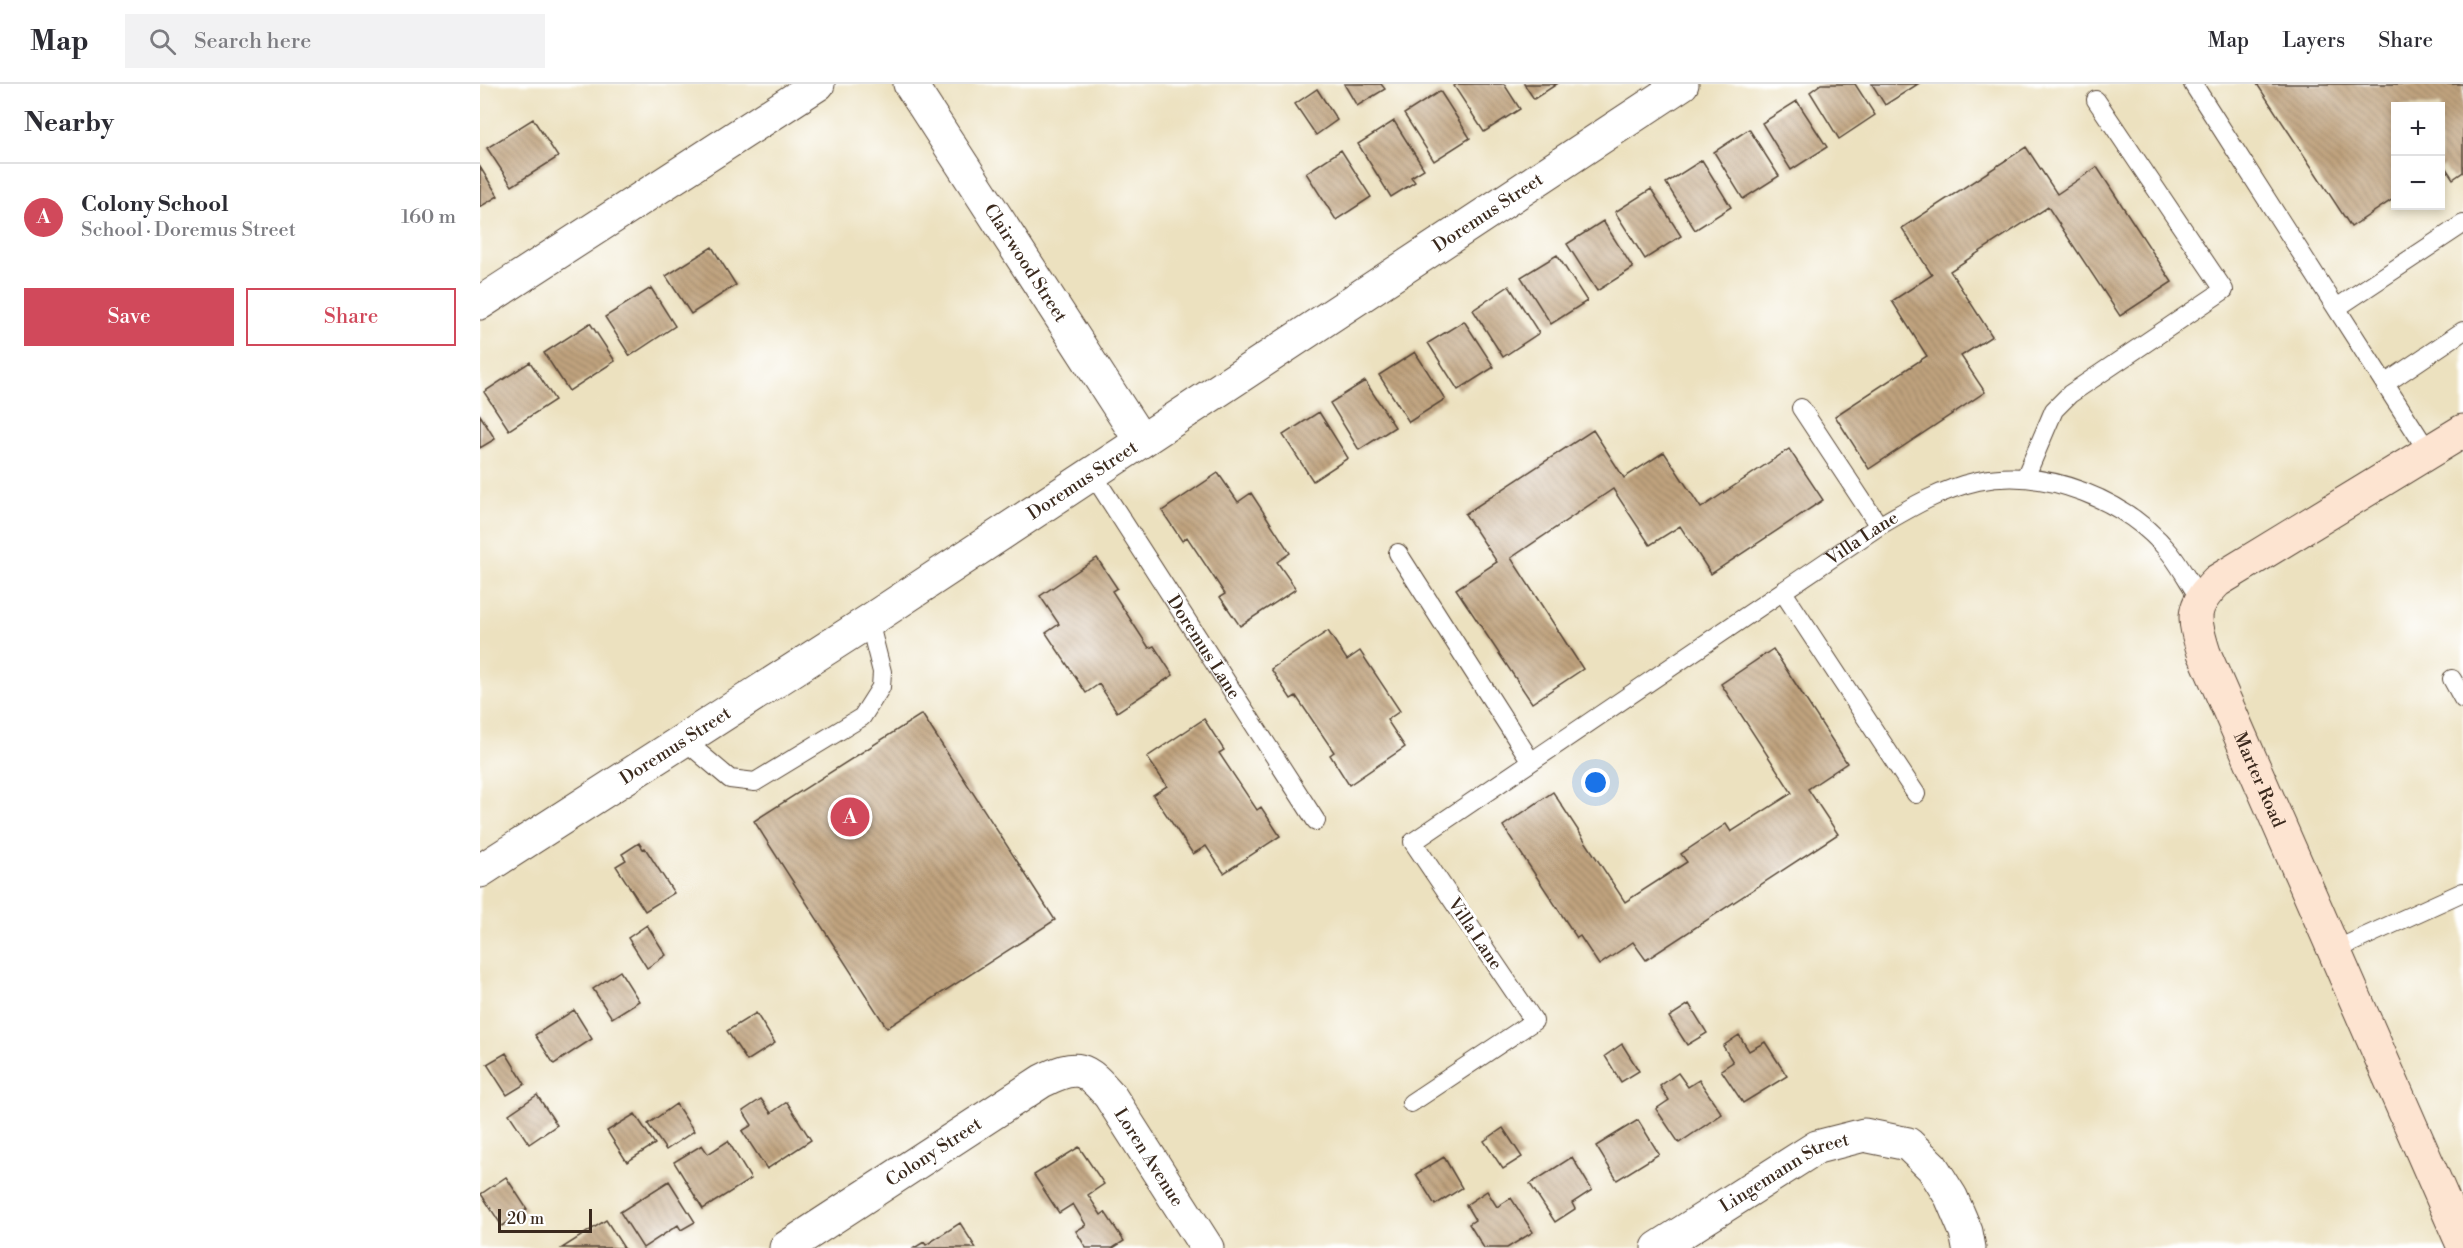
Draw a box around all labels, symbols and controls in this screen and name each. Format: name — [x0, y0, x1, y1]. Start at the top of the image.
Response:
search box — [125, 14, 545, 68]
text: Map — [30, 24, 89, 59]
icon: search — [146, 25, 179, 58]
text: Search here — [194, 28, 311, 55]
text: Map — [2208, 28, 2249, 54]
text: Layers — [2282, 28, 2345, 54]
text: Share — [2378, 28, 2433, 54]
map controls — [2391, 102, 2445, 210]
button: + — [2391, 102, 2445, 156]
text: Nearby — [24, 107, 114, 139]
button: − — [2391, 156, 2445, 210]
street label: Doremus Street — [1428, 167, 1548, 257]
text: Colony School — [81, 191, 229, 218]
street label: Clairwood Street — [979, 199, 1073, 327]
text: A — [36, 205, 51, 230]
text: 160 m — [401, 205, 456, 230]
text: School · Doremus Street — [81, 218, 296, 243]
button: Save — [24, 288, 234, 346]
button: Share — [246, 288, 456, 346]
street label: Doremus Street — [1023, 435, 1142, 525]
street label: Villa Lane — [1820, 506, 1902, 571]
street label: Doremus Lane — [1162, 591, 1246, 703]
street label: Doremus Street — [615, 701, 736, 790]
street label: Marter Road — [2228, 728, 2291, 832]
your location — [1581, 768, 1610, 797]
pin: A — [830, 794, 869, 840]
street label: Villa Lane — [1442, 893, 1507, 974]
street label: Loren Avenue — [1109, 1104, 1189, 1211]
street label: Colony Street — [881, 1112, 986, 1192]
street label: Lingemann Street — [1715, 1128, 1852, 1217]
scale bar — [498, 1206, 592, 1234]
text: 20 m — [507, 1209, 544, 1229]

